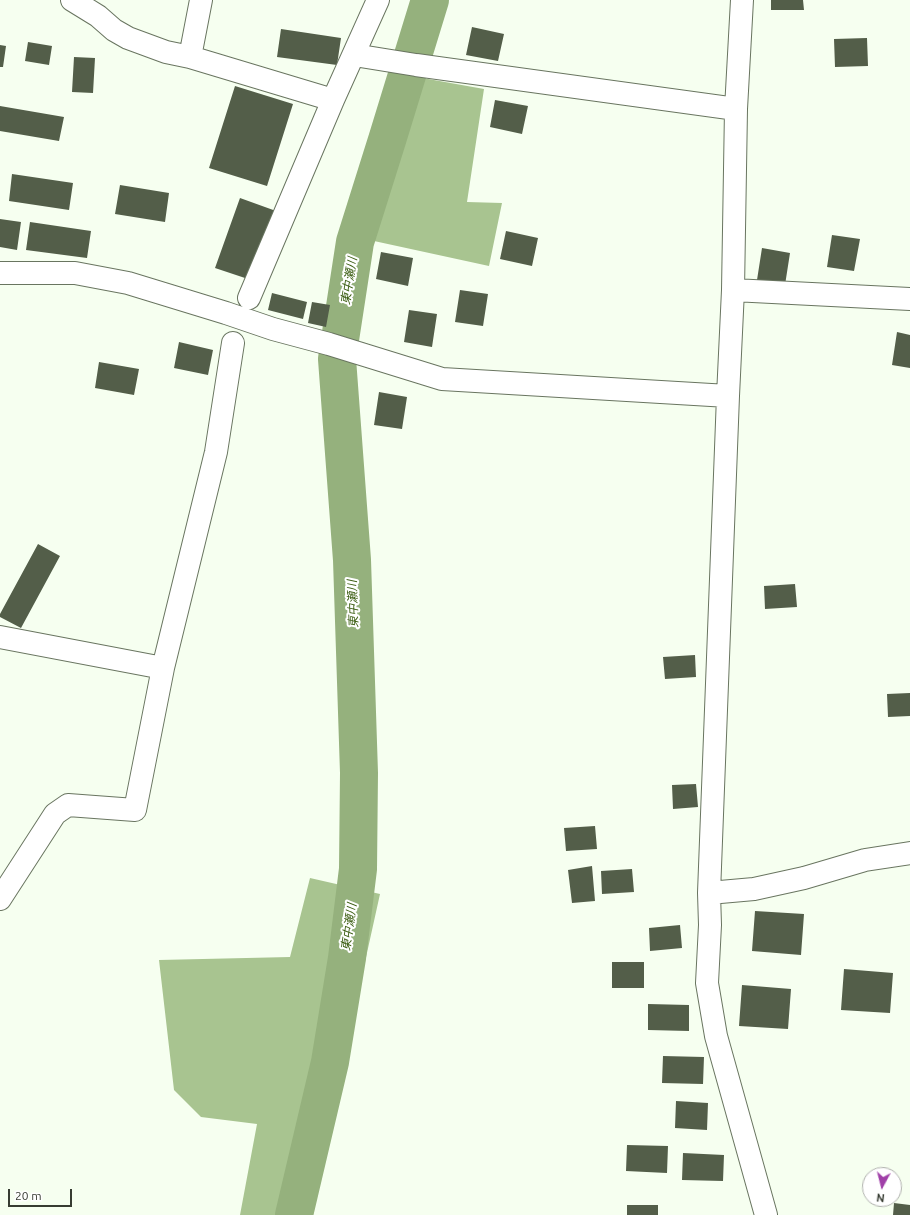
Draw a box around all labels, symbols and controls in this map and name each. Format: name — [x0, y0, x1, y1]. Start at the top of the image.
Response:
water label: 東中瀬川 — [338, 256, 360, 306]
water label: 東中瀬川 — [345, 580, 361, 628]
water label: 東中瀬川 — [339, 902, 359, 952]
north arrow — [862, 1167, 902, 1207]
scale bar — [10, 1181, 74, 1207]
text: 20 m — [15, 1189, 42, 1202]
text: N — [876, 1191, 885, 1204]

